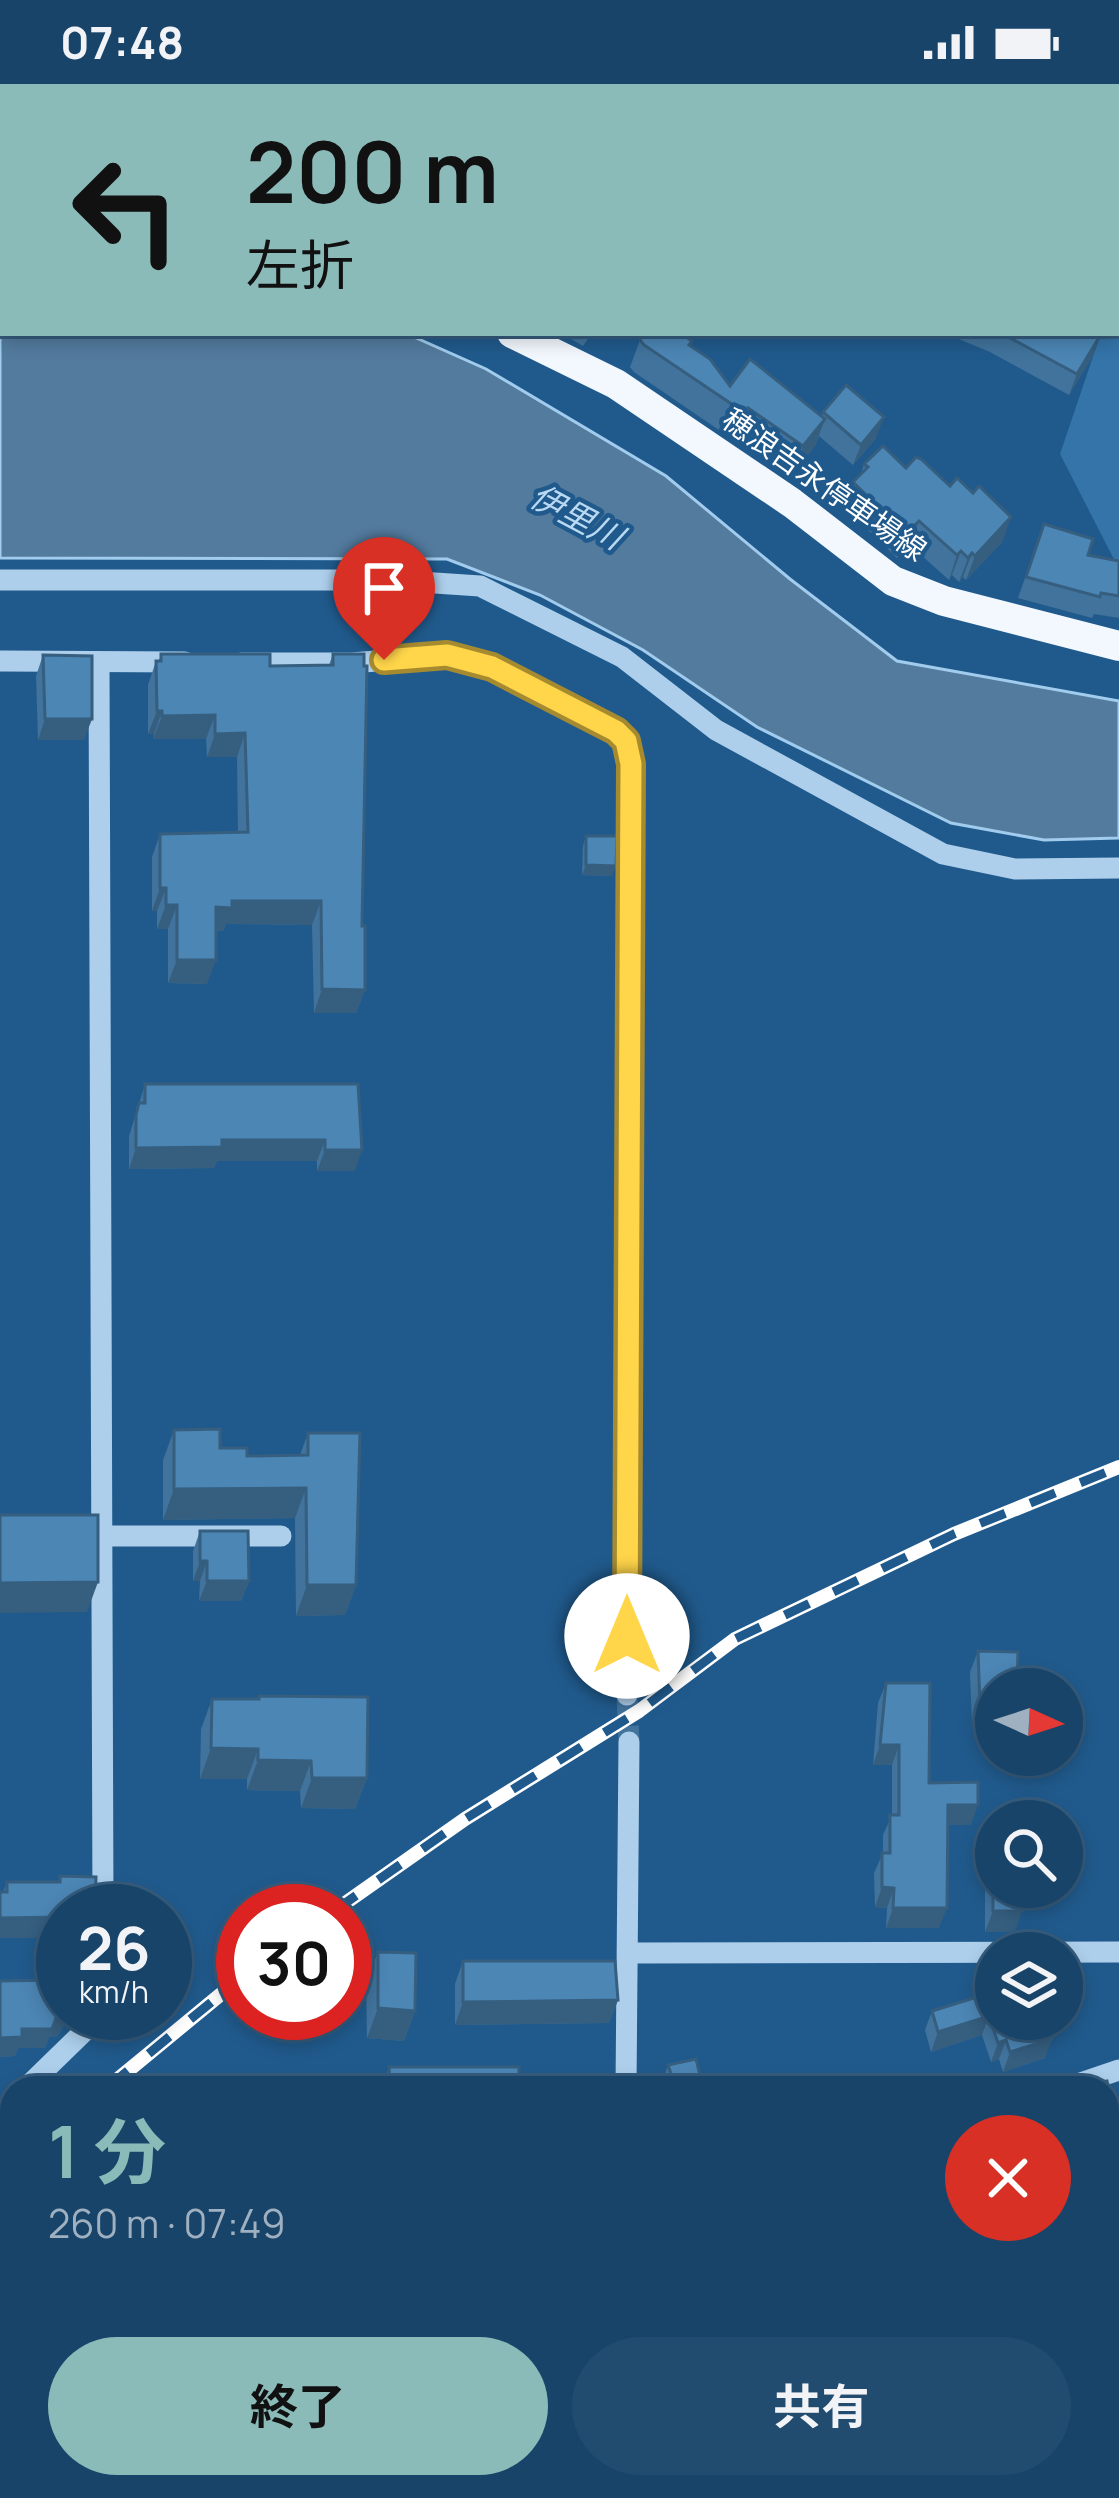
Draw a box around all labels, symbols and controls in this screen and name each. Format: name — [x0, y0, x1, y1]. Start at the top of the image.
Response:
text: 07:48 — [60, 11, 184, 73]
text: 200 m — [246, 113, 499, 228]
icon: left — [48, 132, 204, 288]
text: 左折 — [246, 227, 354, 301]
street label: 穂浪吉永停車場線 — [715, 398, 935, 570]
water label: 伊里川 — [523, 473, 634, 561]
pin — [333, 537, 435, 660]
icon: arrive — [351, 555, 417, 621]
position arrow — [564, 1573, 690, 1699]
north arrow — [975, 1668, 1083, 1776]
map controls — [975, 1668, 1083, 2040]
button: search — [975, 1800, 1083, 1908]
speed limit sign: 30 — [216, 1884, 372, 2040]
text: 26 — [77, 1906, 151, 1988]
button: layers — [975, 1932, 1083, 2040]
text: km/h — [79, 1971, 149, 2012]
text: 1 分 — [48, 2101, 166, 2200]
button: close — [945, 2115, 1071, 2241]
text: 260 m · 07:49 — [48, 2196, 285, 2250]
button: 終了 — [48, 2337, 548, 2475]
button: 共有 — [572, 2337, 1071, 2475]

